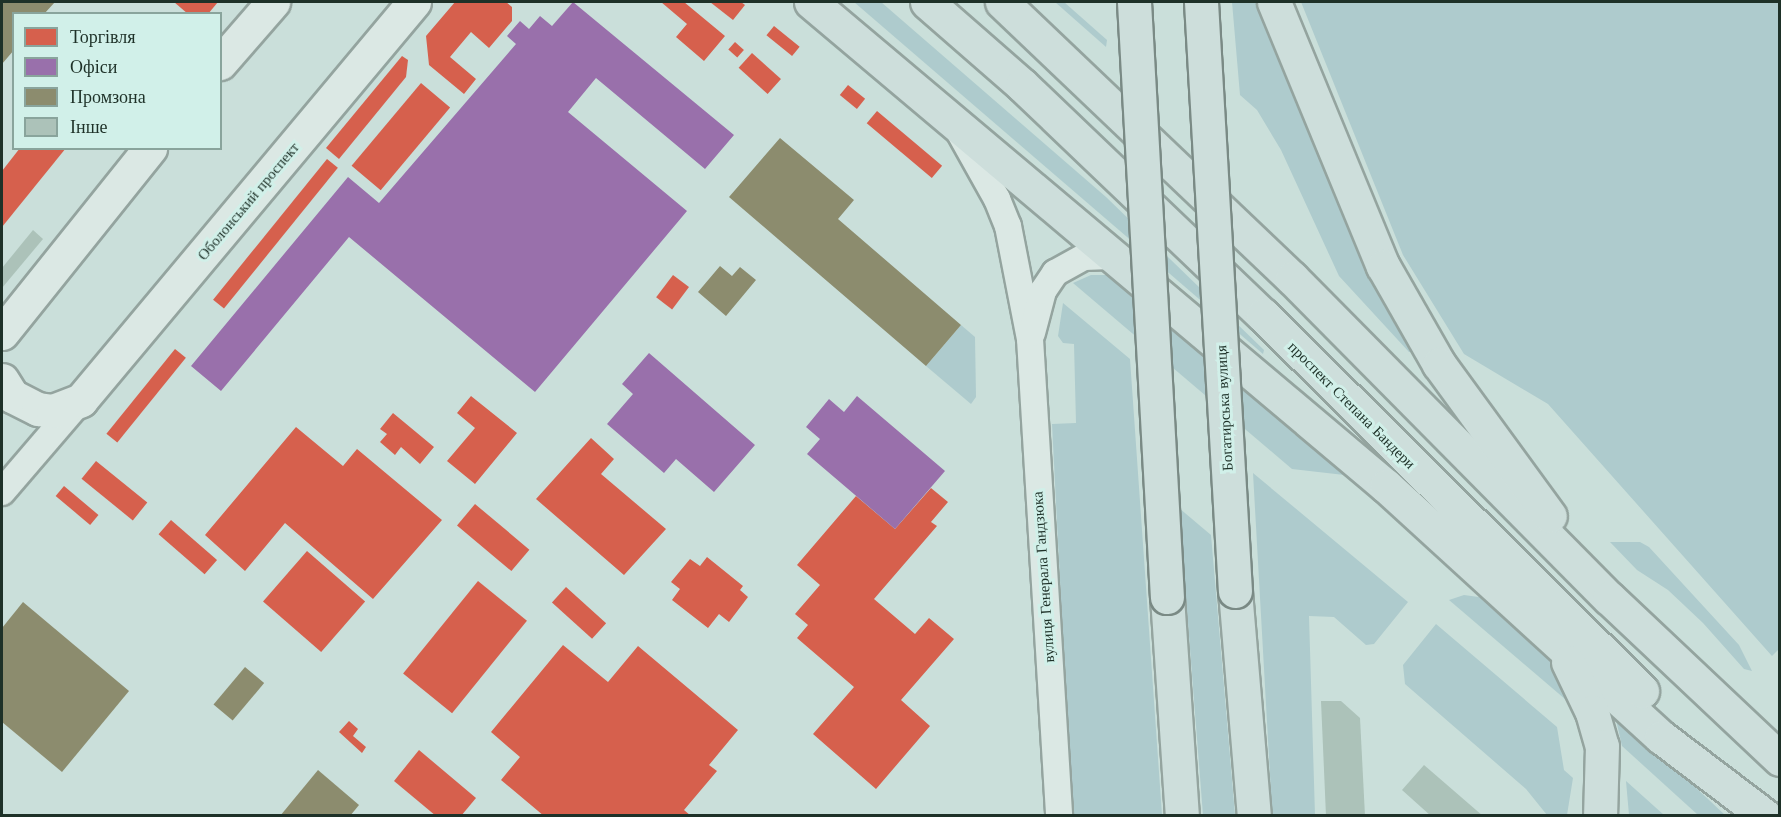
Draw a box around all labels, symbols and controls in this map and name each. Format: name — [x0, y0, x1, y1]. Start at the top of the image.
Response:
legend — [12, 12, 222, 150]
text: Торгівля — [70, 26, 136, 48]
text: Офіси — [70, 56, 117, 78]
text: Промзона — [70, 86, 146, 108]
text: Інше — [70, 116, 107, 138]
street label: Оболонський проспект — [193, 138, 303, 264]
street label: проспект Степана Бандери — [1285, 338, 1419, 472]
street label: Богатирська вулиця — [1212, 345, 1236, 471]
street label: вулиця Генерала Гандзюка — [1028, 491, 1058, 663]

